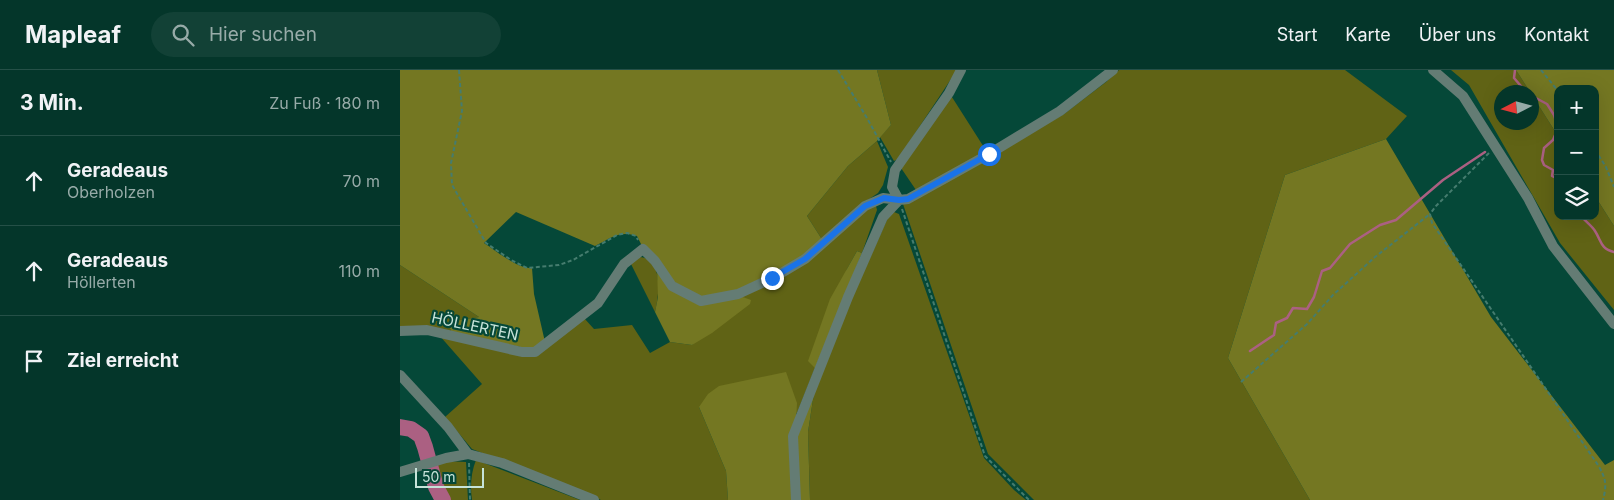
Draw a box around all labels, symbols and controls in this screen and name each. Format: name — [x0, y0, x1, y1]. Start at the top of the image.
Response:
search box — [151, 12, 501, 57]
text: Mapleaf — [25, 20, 121, 49]
icon: search — [169, 21, 197, 49]
text: Hier suchen — [209, 23, 317, 46]
text: Start — [1277, 24, 1317, 45]
text: Karte — [1345, 24, 1391, 45]
text: Über uns — [1419, 24, 1496, 45]
text: Kontakt — [1524, 24, 1589, 45]
north arrow — [1494, 85, 1539, 130]
map controls — [1554, 85, 1599, 220]
button: + — [1554, 85, 1599, 130]
text: 3 Min. — [20, 90, 84, 115]
text: Zu Fuß · 180 m — [269, 93, 380, 113]
button: − — [1554, 130, 1599, 175]
route start — [978, 143, 1001, 166]
text: Geradeaus — [67, 159, 168, 182]
icon: ahead — [20, 167, 48, 195]
text: 70 m — [343, 171, 380, 191]
button: layers — [1554, 175, 1599, 220]
text: Oberholzen — [67, 182, 155, 202]
text: Geradeaus — [67, 249, 168, 272]
icon: ahead — [20, 257, 48, 285]
text: 110 m — [338, 261, 380, 281]
route end — [761, 267, 784, 290]
text: Höllerten — [67, 272, 136, 292]
street label: HÖLLERTEN — [430, 308, 520, 344]
icon: arrive — [20, 347, 48, 375]
text: Ziel erreicht — [67, 349, 179, 372]
scale bar — [415, 465, 484, 488]
text: 50 m — [422, 468, 456, 485]

